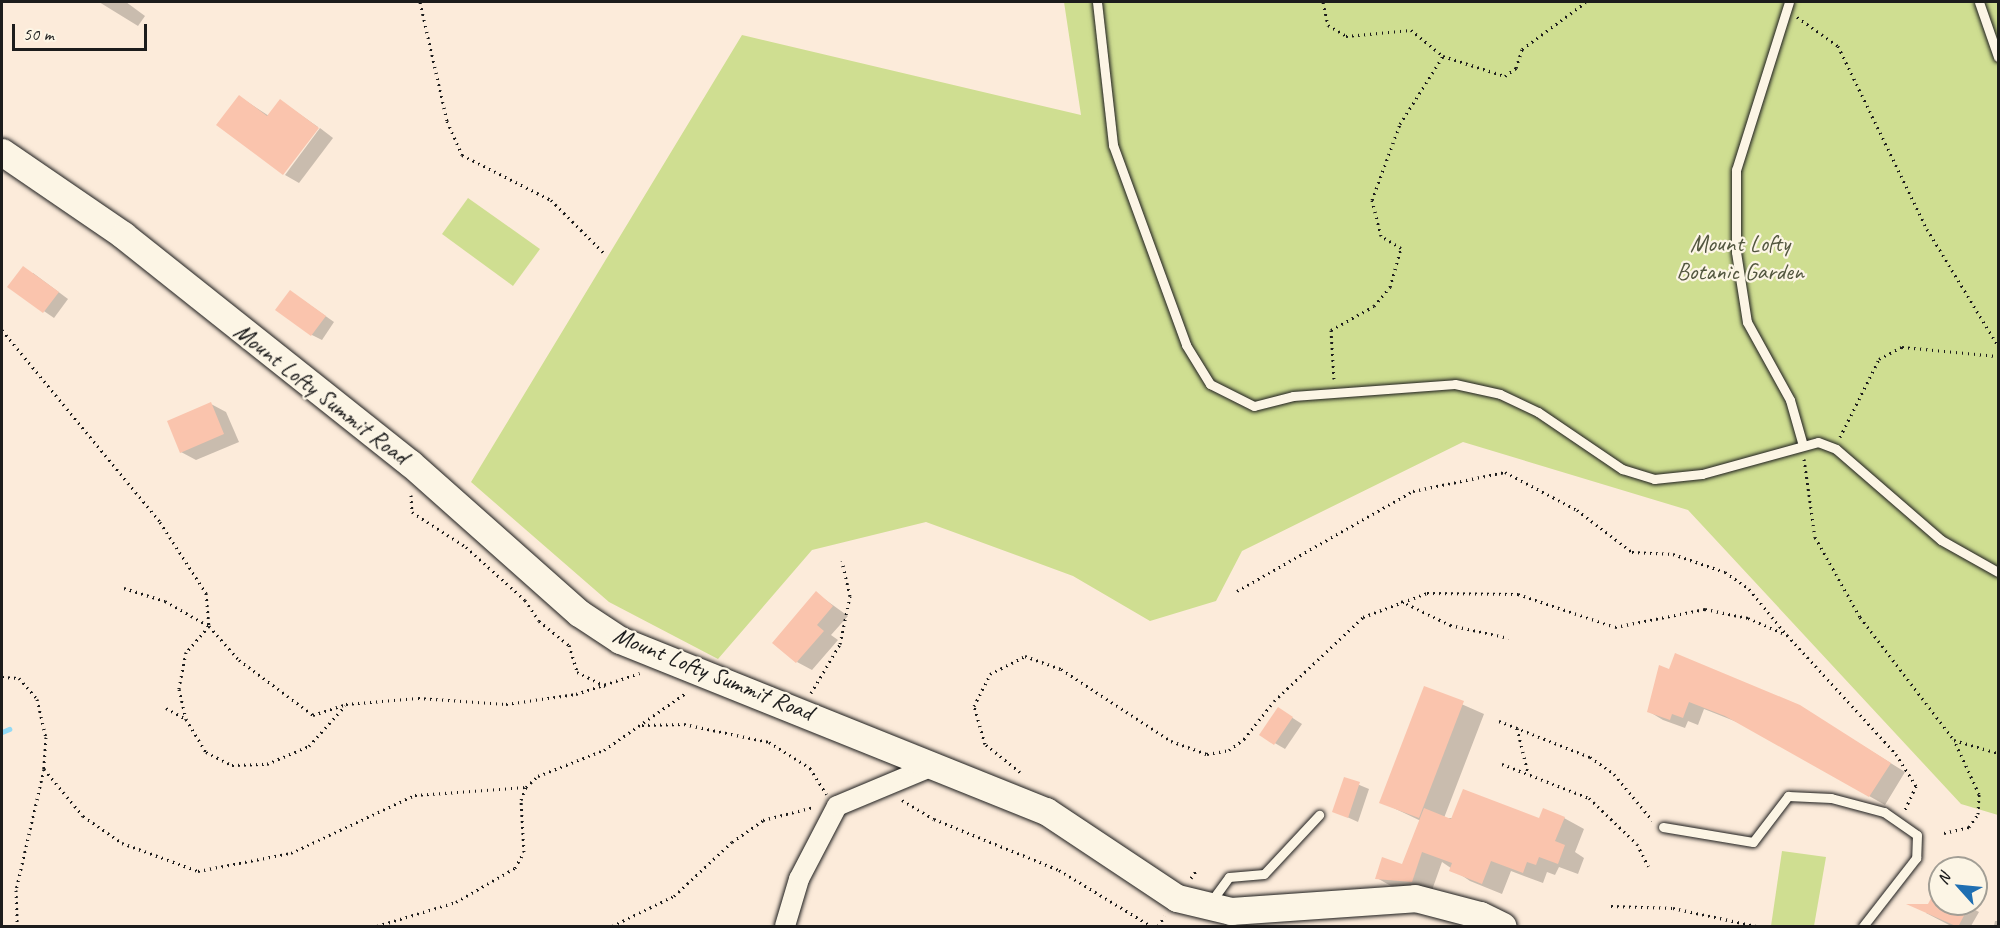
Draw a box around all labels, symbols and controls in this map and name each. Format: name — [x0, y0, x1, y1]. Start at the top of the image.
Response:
scale bar — [15, 12, 150, 50]
text: 50 m — [23, 23, 54, 45]
park label: Mount Lofty Botanic Garden — [1676, 230, 1804, 286]
street label: Mount Lofty Summit Road — [228, 317, 414, 471]
street label: Mount Lofty Summit Road — [609, 621, 817, 727]
north arrow — [1928, 856, 1988, 916]
text: N — [1933, 870, 1955, 888]

